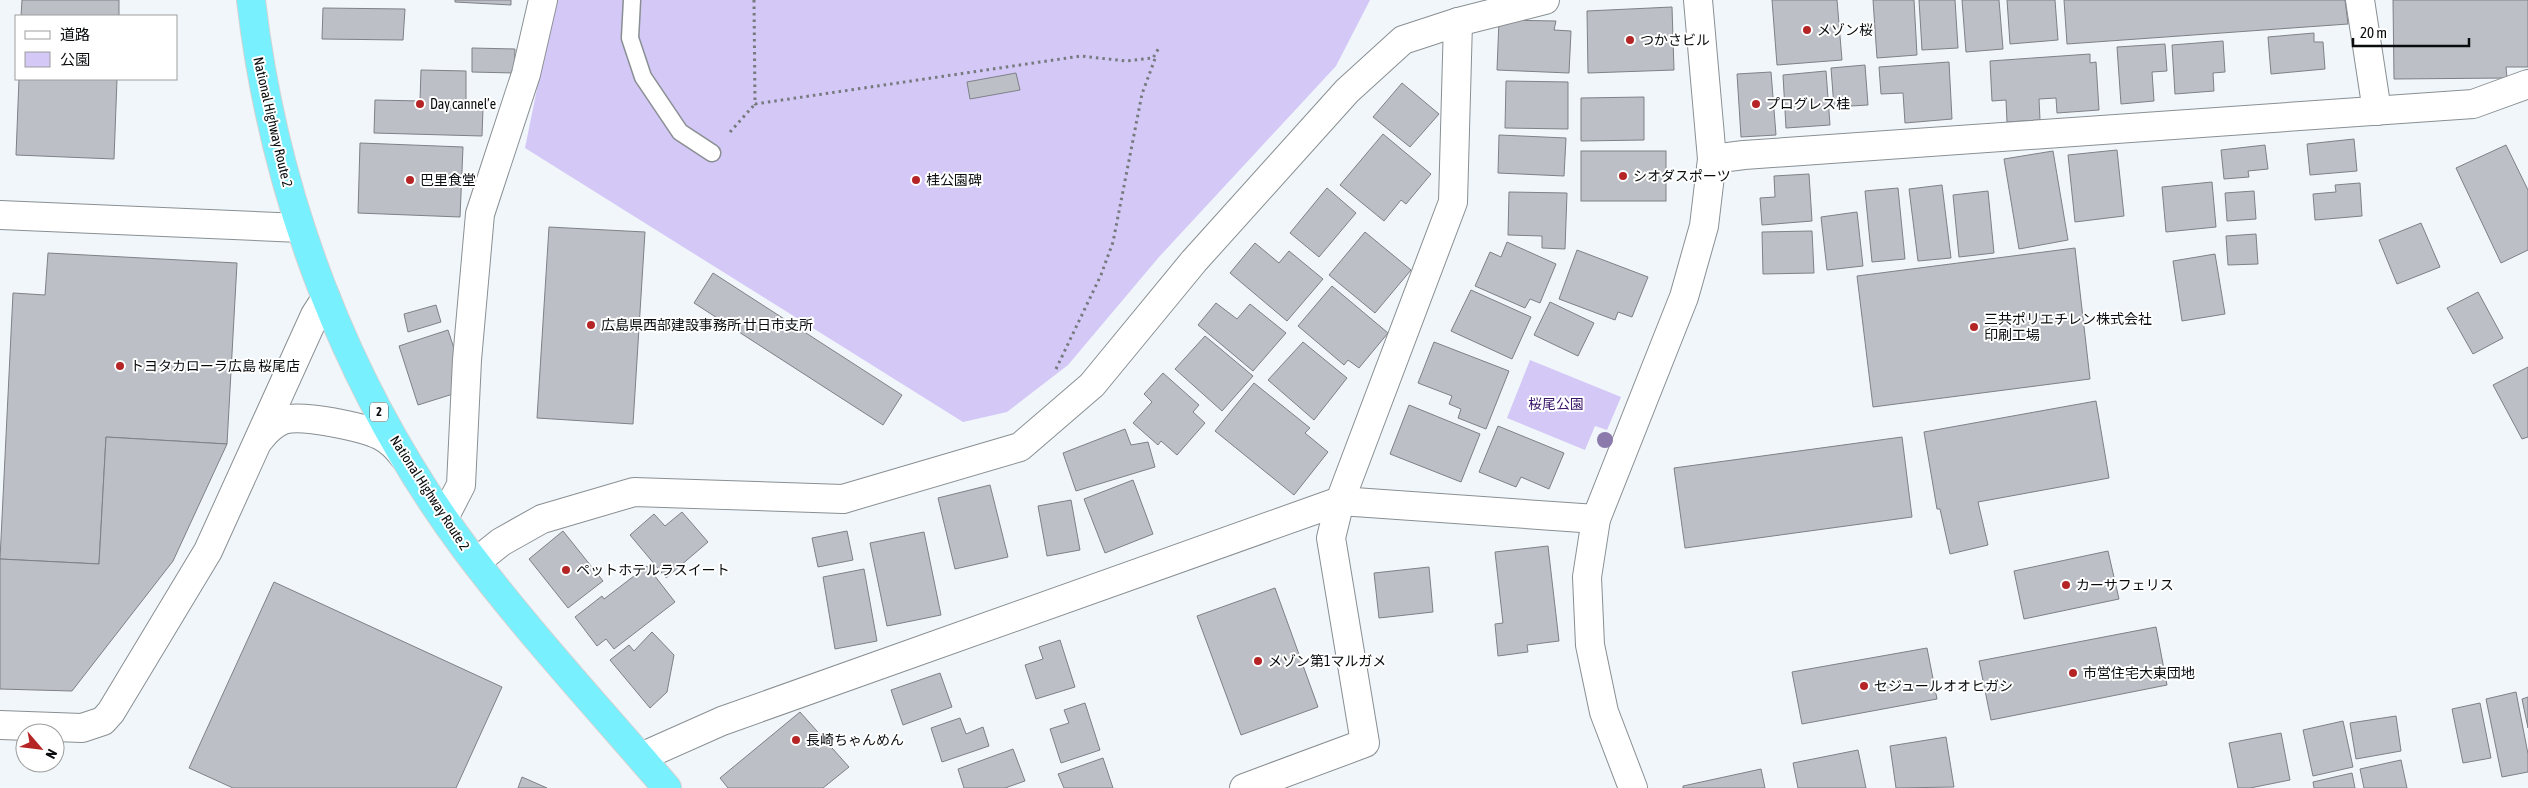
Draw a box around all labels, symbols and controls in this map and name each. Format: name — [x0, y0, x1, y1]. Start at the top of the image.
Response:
legend — [15, 15, 178, 80]
scale bar — [2353, 15, 2469, 47]
place label: メゾン桜 — [1817, 22, 1873, 38]
marker: メゾン桜 — [1801, 24, 1813, 36]
text: 20 m — [2360, 24, 2387, 41]
text: 道路 — [60, 26, 90, 43]
place label: つかさビル — [1640, 32, 1710, 48]
marker: つかさビル — [1624, 34, 1636, 46]
text: 公園 — [60, 51, 90, 68]
street label: National Highway Route 2 — [250, 55, 296, 189]
place label: Day cannel’e — [430, 96, 496, 112]
place label: プログレス桂 — [1766, 96, 1850, 112]
marker: Day cannel’e — [414, 98, 426, 110]
marker: プログレス桂 — [1750, 98, 1762, 110]
place label: シオダスポーツ — [1633, 168, 1731, 184]
marker: シオダスポーツ — [1617, 170, 1629, 182]
place label: 巴里食堂 — [420, 172, 476, 188]
place label: 桂公園碑 — [926, 172, 982, 188]
marker: 巴里食堂 — [404, 174, 416, 186]
marker: 桂公園碑 — [910, 174, 922, 186]
place label: 三共ポリエチレン株式会社 印刷工場 — [1984, 311, 2152, 343]
place label: 広島県西部建設事務所 廿日市支所 — [601, 317, 813, 333]
marker: 広島県西部建設事務所 廿日市支所 — [585, 319, 597, 331]
marker: 三共ポリエチレン株式会社 印刷工場 — [1968, 321, 1980, 333]
place label: トヨタカローラ広島 桜尾店 — [130, 358, 300, 374]
marker: トヨタカローラ広島 桜尾店 — [114, 360, 126, 372]
park label: 桜尾公園 — [1528, 396, 1584, 412]
road number: 2 — [370, 402, 388, 422]
street label: National Highway Route 2 — [387, 433, 473, 553]
place label: ペットホテルラスイート — [576, 562, 730, 578]
marker: ペットホテルラスイート — [560, 564, 572, 576]
place label: カーサフェリス — [2076, 577, 2174, 593]
marker: カーサフェリス — [2060, 579, 2072, 591]
place label: メゾン第1マルガメ — [1268, 653, 1386, 669]
marker: メゾン第1マルガメ — [1252, 655, 1264, 667]
place label: 市営住宅大東団地 — [2083, 665, 2195, 681]
marker: 市営住宅大東団地 — [2067, 667, 2079, 679]
place label: セジュールオオヒガシ — [1874, 678, 2013, 694]
marker: セジュールオオヒガシ — [1858, 680, 1870, 692]
north arrow — [15, 723, 65, 773]
place label: 長崎ちゃんめん — [806, 732, 904, 748]
marker: 長崎ちゃんめん — [790, 734, 802, 746]
text: N — [42, 747, 60, 762]

